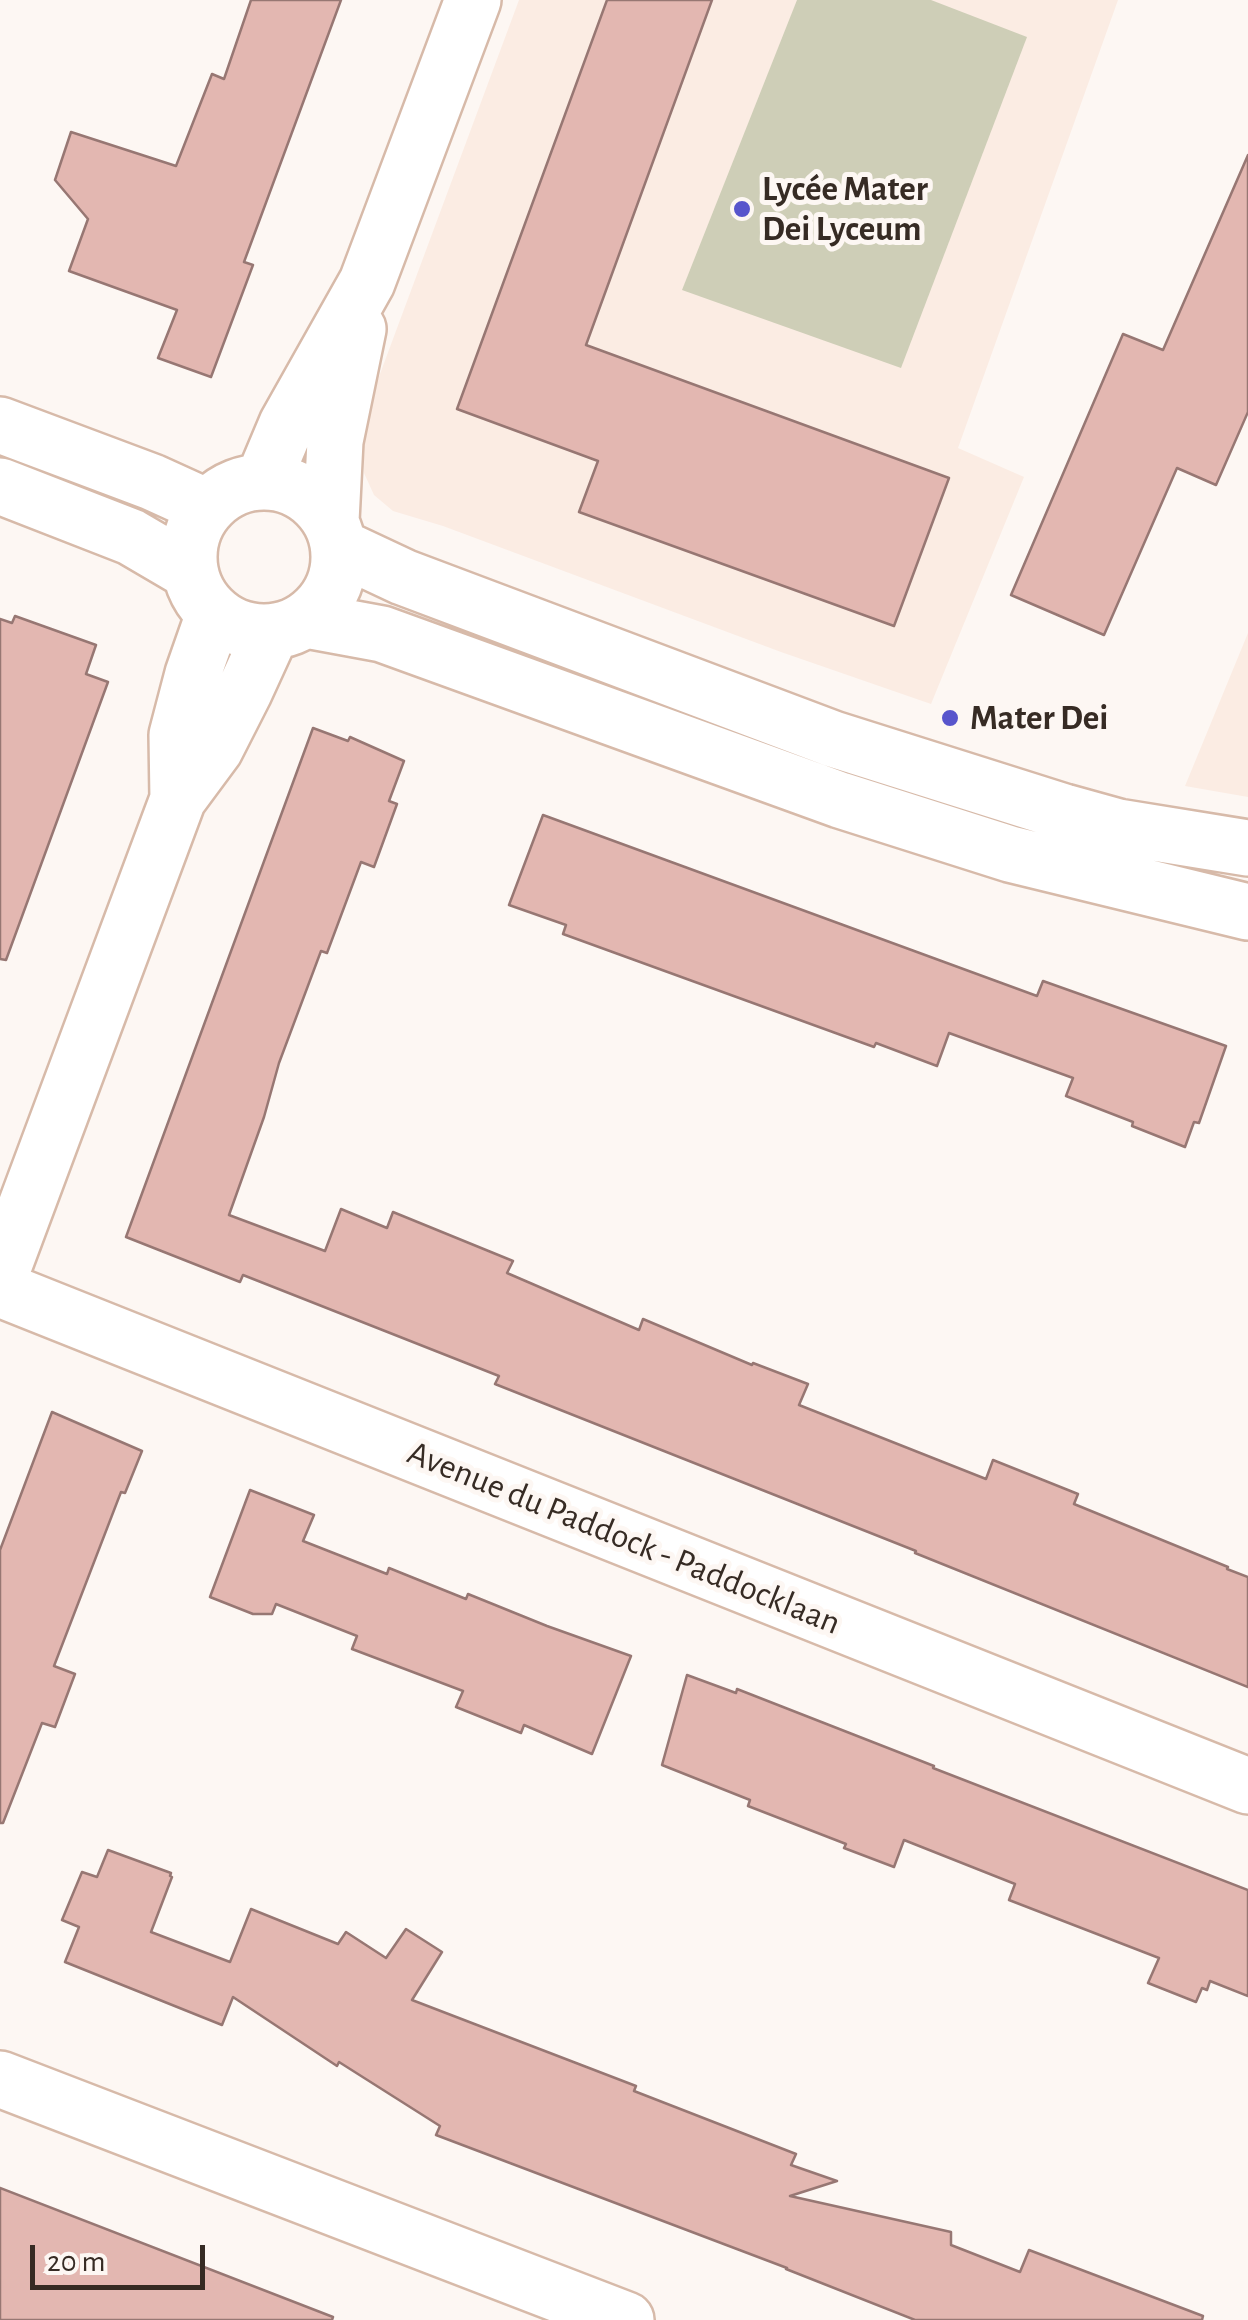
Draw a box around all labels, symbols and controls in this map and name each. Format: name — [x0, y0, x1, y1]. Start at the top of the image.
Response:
place label: Lycée Mater Dei Lyceum — [762, 168, 928, 250]
marker: Lycée Mater Dei Lyceum — [731, 198, 753, 220]
place label: Mater Dei — [970, 697, 1108, 739]
marker: Mater Dei — [939, 707, 961, 729]
street label: Avenue du Paddock - Paddocklaan — [401, 1432, 847, 1644]
scale bar — [35, 2225, 210, 2287]
text: 20 m — [47, 2247, 105, 2277]

